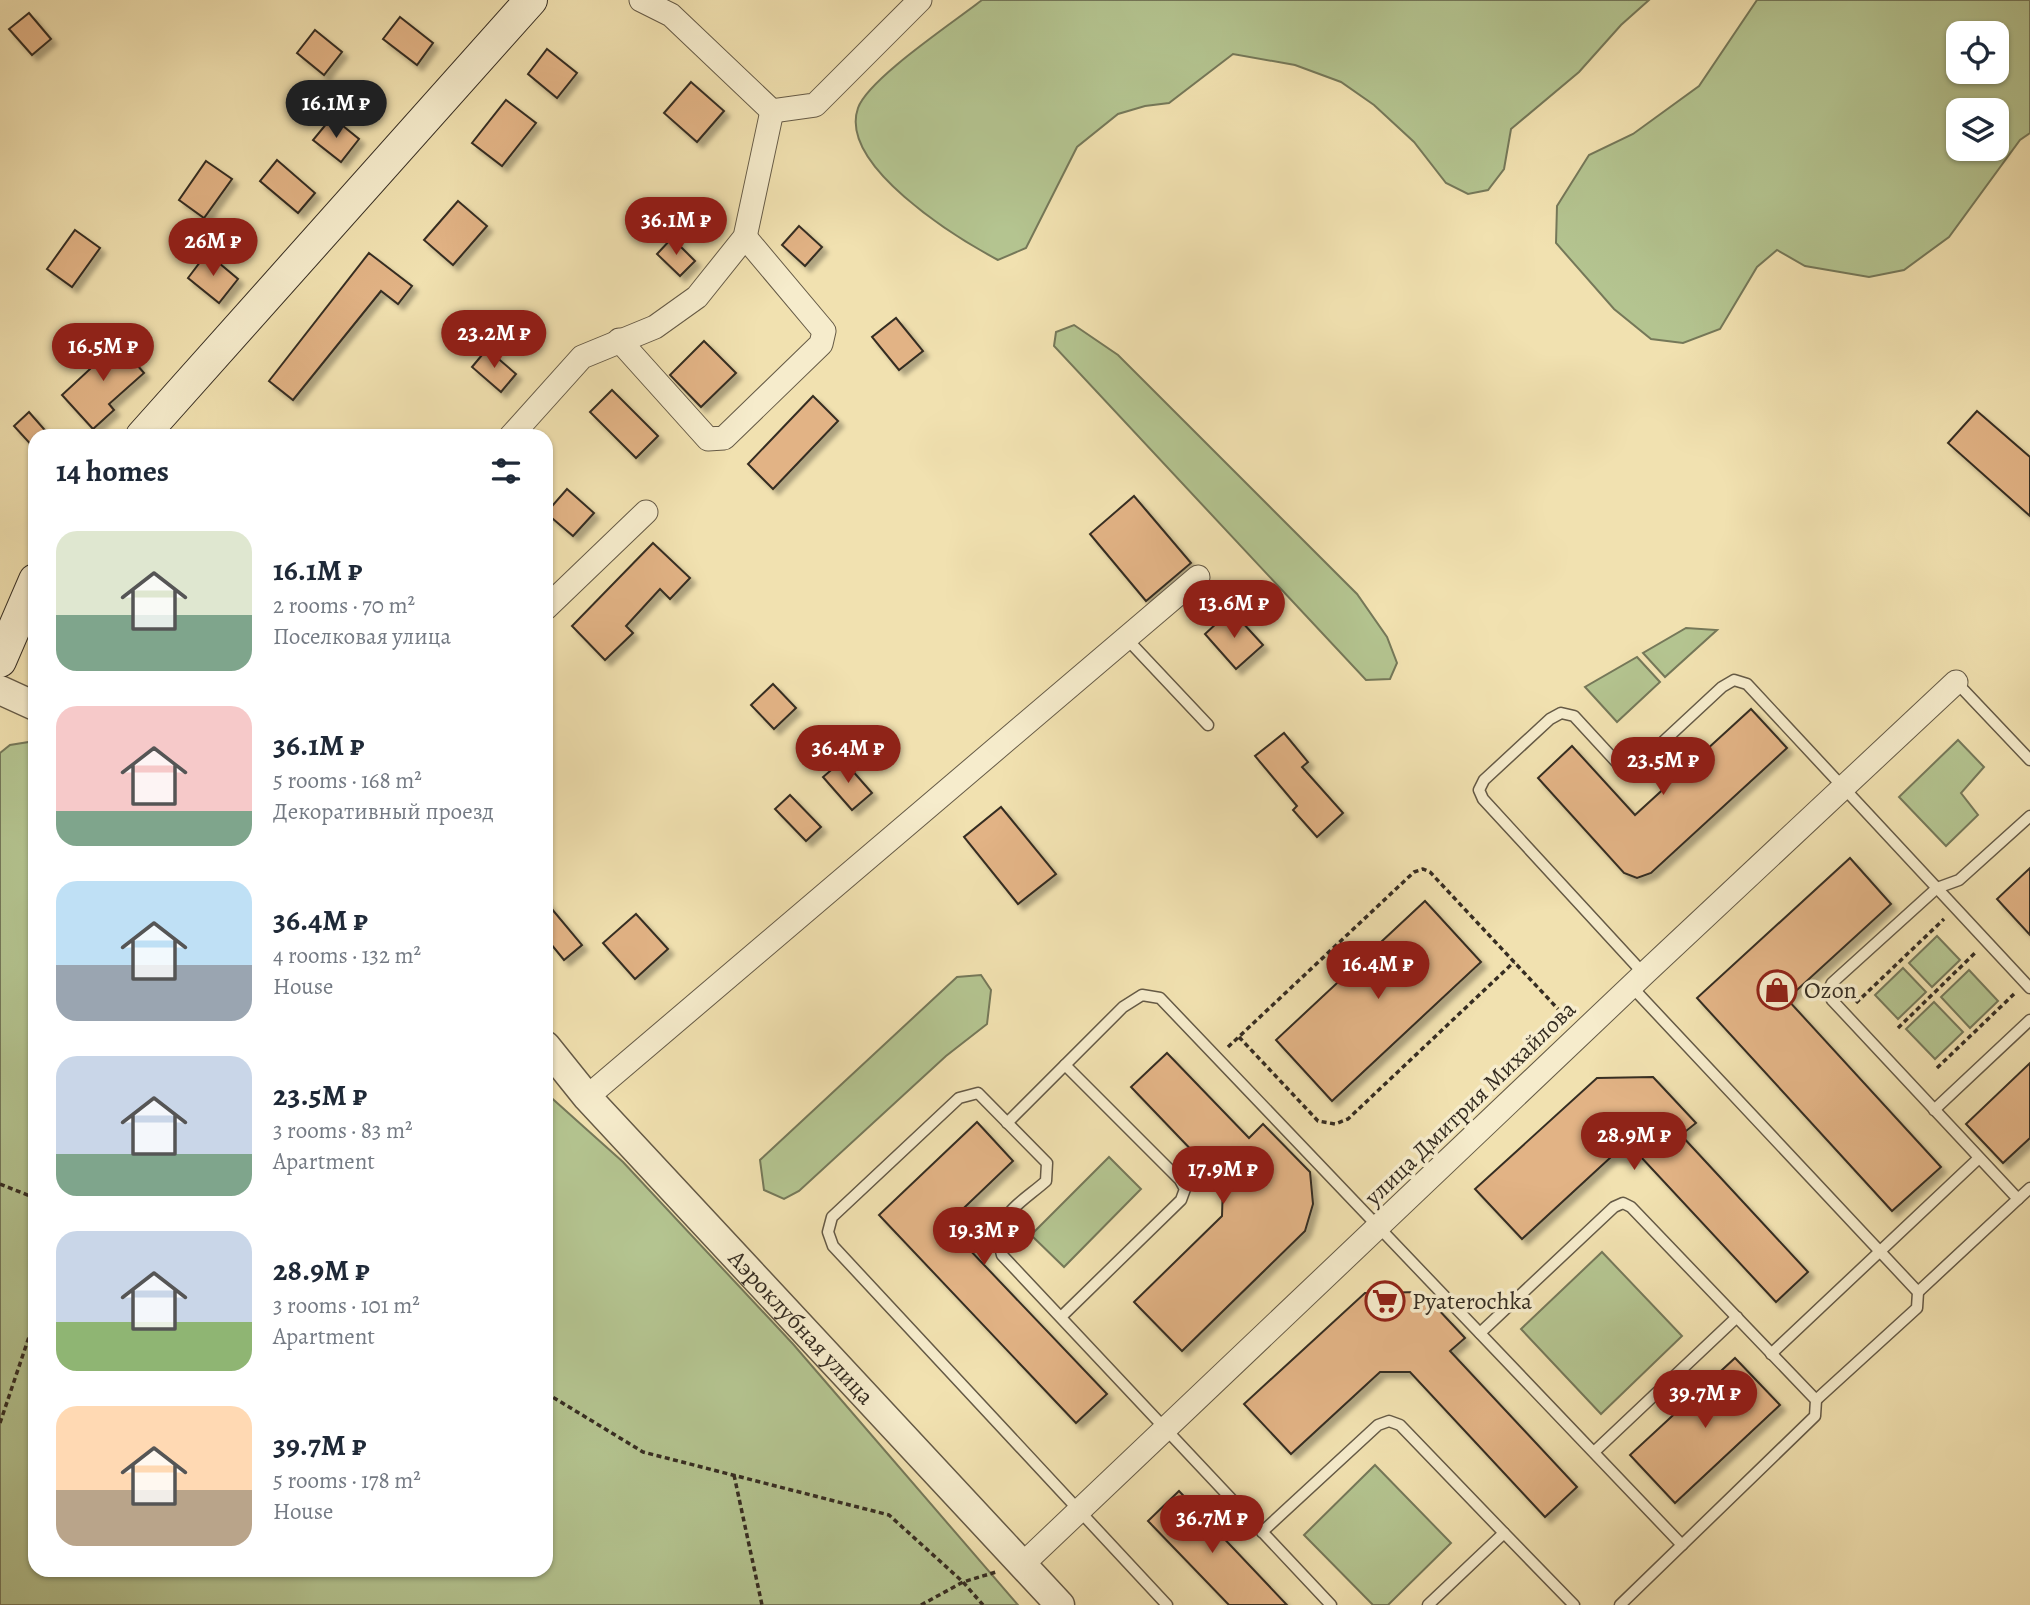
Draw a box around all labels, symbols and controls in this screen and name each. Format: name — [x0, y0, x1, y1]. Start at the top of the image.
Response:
map controls — [1946, 21, 2009, 161]
button: locate — [1946, 21, 2009, 84]
pin: 16.1M ₽ — [271, 80, 401, 140]
text: 16.1M ₽ — [302, 87, 370, 118]
button: layers — [1946, 98, 2009, 161]
pin: 36.1M ₽ — [611, 198, 741, 257]
text: 36.1M ₽ — [641, 204, 711, 235]
pin: 26M ₽ — [164, 218, 262, 278]
text: 26M ₽ — [185, 225, 241, 256]
pin: 23.2M ₽ — [429, 310, 559, 370]
text: 23.2M ₽ — [457, 317, 531, 348]
pin: 16.5M ₽ — [38, 324, 168, 383]
text: 16.5M ₽ — [68, 330, 138, 361]
text: 14 homes — [56, 451, 169, 491]
icon: filters — [487, 452, 525, 490]
text: 16.1M ₽ — [273, 550, 362, 590]
icon: home — [112, 559, 196, 643]
pin: 13.6M ₽ — [1169, 580, 1299, 640]
text: 13.6M ₽ — [1199, 587, 1269, 618]
text: 2 rooms · 70 m² — [273, 590, 415, 621]
text: Поселковая улица — [273, 621, 451, 652]
text: 36.1M ₽ — [273, 725, 365, 765]
pin: 36.4M ₽ — [783, 726, 913, 785]
text: 36.4M ₽ — [812, 732, 884, 763]
icon: home — [112, 734, 196, 818]
pin: 23.5M ₽ — [1598, 738, 1728, 797]
text: 23.5M ₽ — [1627, 744, 1699, 775]
text: 5 rooms · 168 m² — [273, 765, 422, 796]
text: Декоративный проезд — [273, 796, 494, 827]
text: 36.4M ₽ — [273, 900, 368, 940]
icon: home — [112, 909, 196, 993]
text: 4 rooms · 132 m² — [273, 940, 421, 971]
pin: 16.4M ₽ — [1313, 942, 1443, 1001]
text: 16.4M ₽ — [1342, 948, 1414, 979]
shop icon: Ozon — [1756, 969, 1798, 1011]
text: House — [273, 971, 333, 1002]
place label: Ozon — [1804, 974, 1857, 1006]
street label: улица Дмитрия Михайлова — [1357, 993, 1583, 1213]
text: 23.5M ₽ — [273, 1075, 367, 1115]
icon: home — [112, 1084, 196, 1168]
pin: 28.9M ₽ — [1569, 1112, 1699, 1172]
text: 3 rooms · 83 m² — [273, 1115, 413, 1146]
text: 28.9M ₽ — [1597, 1119, 1671, 1150]
text: Apartment — [273, 1146, 375, 1177]
pin: 17.9M ₽ — [1158, 1146, 1288, 1206]
text: 17.9M ₽ — [1188, 1153, 1258, 1184]
pin: 19.3M ₽ — [919, 1208, 1049, 1267]
text: 19.3M ₽ — [949, 1214, 1019, 1245]
street label: Аэроклубная улица — [721, 1242, 881, 1411]
text: 28.9M ₽ — [273, 1250, 370, 1290]
icon: home — [112, 1259, 196, 1343]
supermarket icon: Pyaterochka — [1364, 1280, 1406, 1322]
place label: Pyaterochka — [1412, 1285, 1533, 1317]
text: 3 rooms · 101 m² — [273, 1290, 420, 1321]
text: Apartment — [273, 1321, 375, 1352]
pin: 39.7M ₽ — [1640, 1370, 1770, 1430]
text: 39.7M ₽ — [1669, 1377, 1741, 1408]
text: 39.7M ₽ — [273, 1425, 367, 1465]
icon: home — [112, 1434, 196, 1518]
text: 5 rooms · 178 m² — [273, 1465, 421, 1496]
text: House — [273, 1496, 333, 1527]
pin: 36.7M ₽ — [1147, 1496, 1277, 1555]
text: 36.7M ₽ — [1176, 1502, 1248, 1533]

